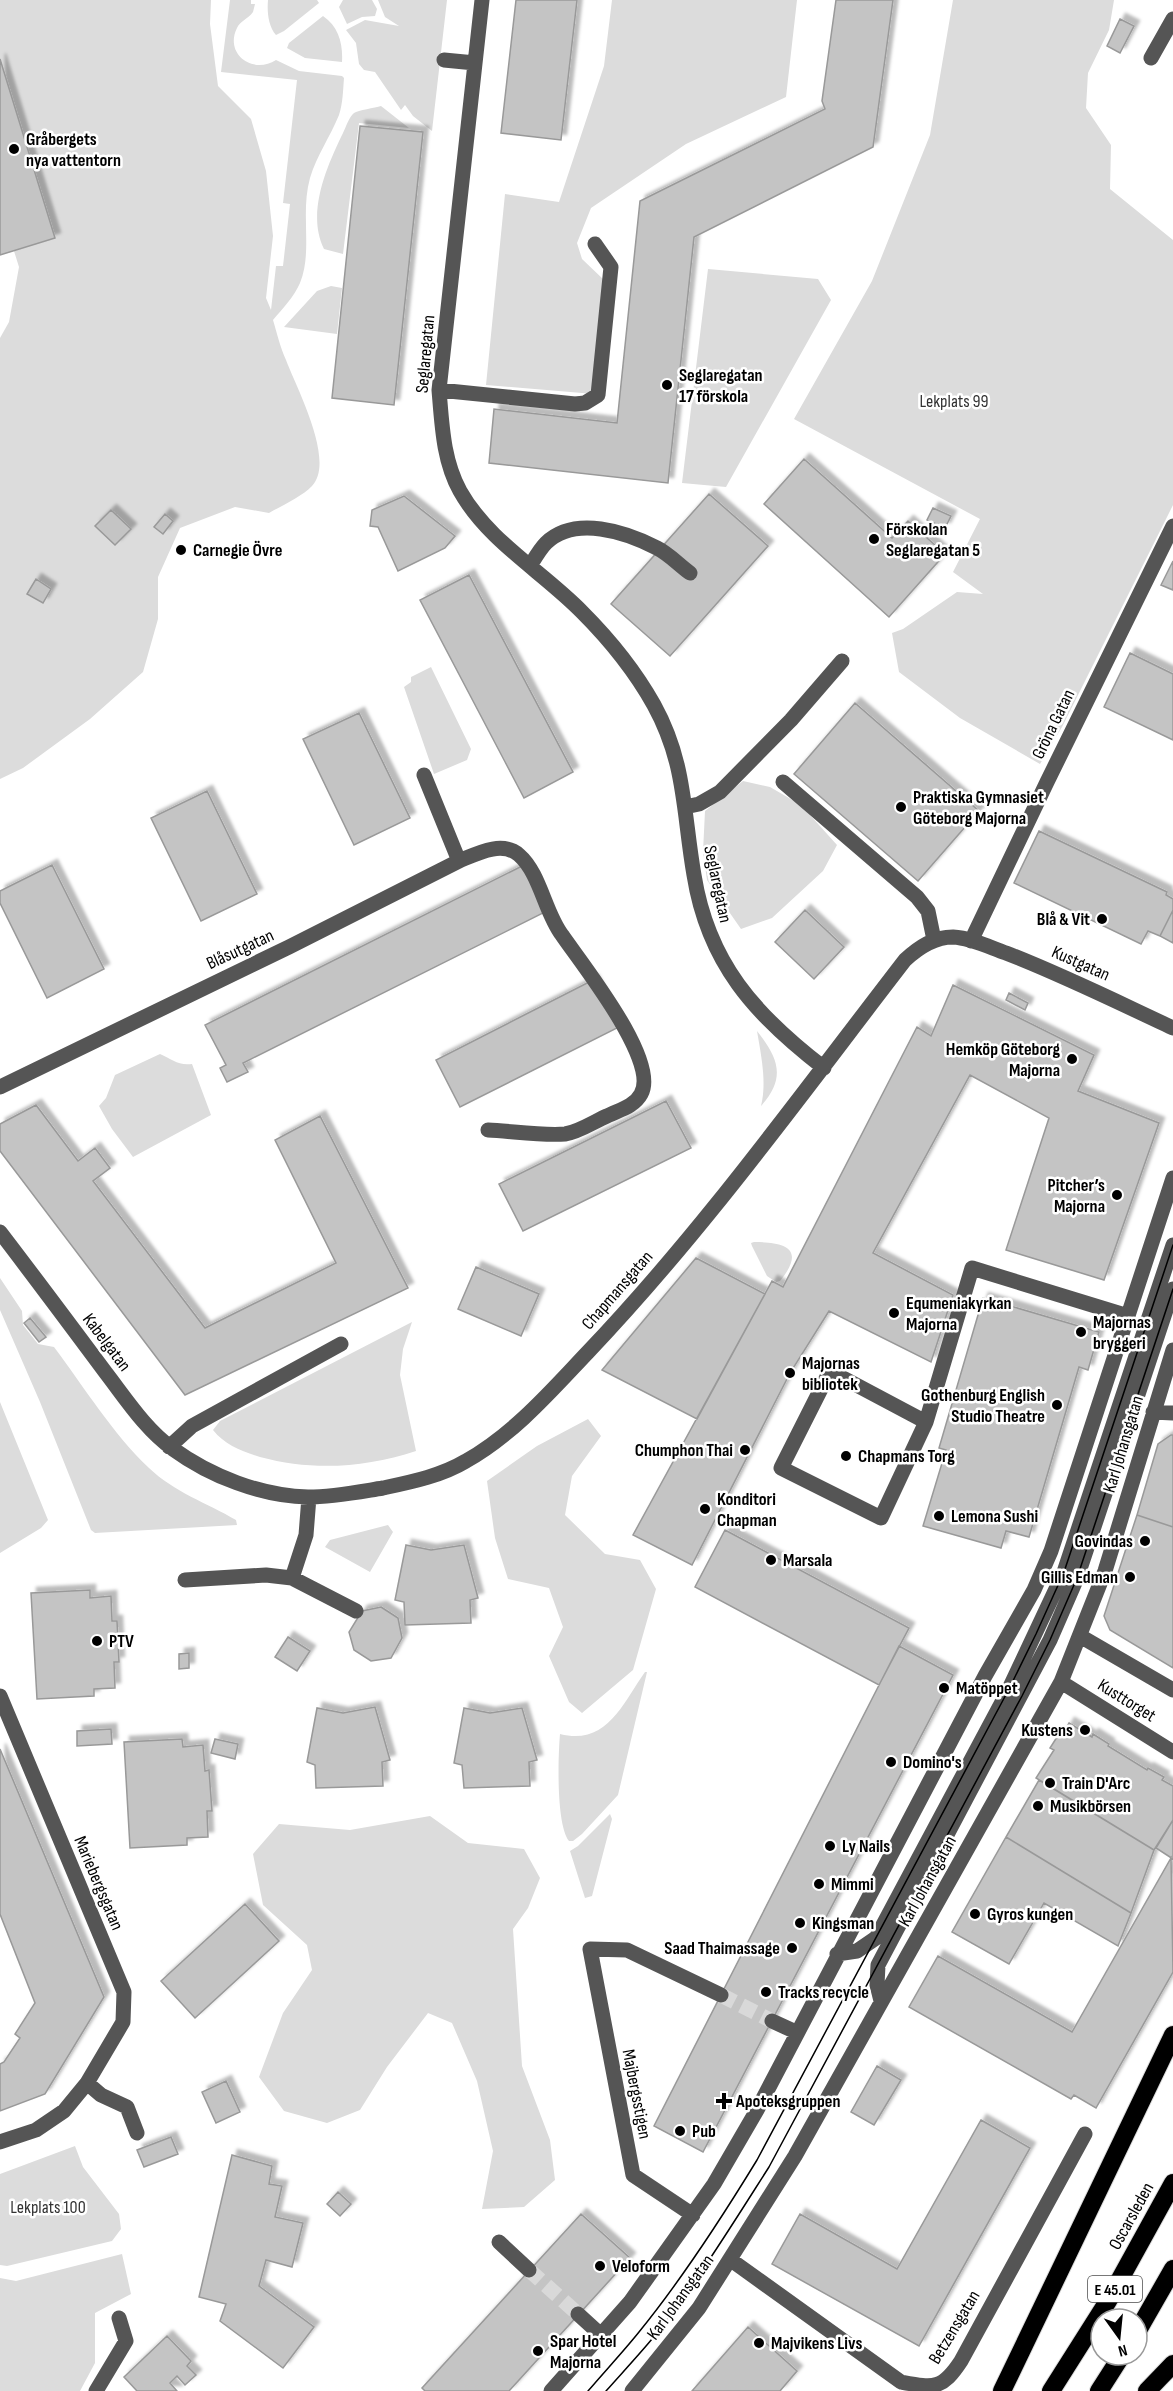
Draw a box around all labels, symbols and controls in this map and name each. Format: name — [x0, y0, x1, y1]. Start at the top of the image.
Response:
place label: Gråbergets nya vattentorn — [26, 129, 121, 171]
marker: Gråbergets nya vattentorn — [7, 142, 21, 156]
street label: Seglaregatan — [412, 314, 439, 394]
place label: Seglaregatan 17 förskola — [679, 365, 763, 407]
marker: Seglaregatan 17 förskola — [660, 378, 674, 392]
park label: Lekplats 99 — [920, 391, 988, 412]
place label: Förskolan Seglaregatan 5 — [886, 519, 980, 561]
marker: Förskolan Seglaregatan 5 — [867, 532, 881, 546]
place label: Carnegie Övre — [193, 540, 282, 561]
marker: Carnegie Övre — [174, 543, 188, 557]
street label: Gröna Gatan — [1028, 686, 1079, 762]
place label: Praktiska Gymnasiet Göteborg Majorna — [913, 787, 1044, 829]
marker: Praktiska Gymnasiet Göteborg Majorna — [894, 800, 908, 814]
street label: Seglaregatan — [699, 844, 736, 925]
place label: Blå & Vit — [1037, 909, 1090, 930]
marker: Blå & Vit — [1095, 912, 1109, 926]
street label: Blåsutgatan — [203, 925, 277, 974]
street label: Kustgatan — [1049, 941, 1113, 986]
place label: Hemköp Göteborg Majorna — [946, 1039, 1060, 1081]
marker: Hemköp Göteborg Majorna — [1065, 1052, 1079, 1066]
place label: Pitcher’s Majorna — [1048, 1175, 1105, 1217]
marker: Pitcher’s Majorna — [1110, 1188, 1124, 1202]
street label: Chapmansgatan — [578, 1247, 657, 1334]
place label: Equmeniakyrkan Majorna — [906, 1293, 1012, 1335]
marker: Equmeniakyrkan Majorna — [887, 1306, 901, 1320]
street label: Kabelgatan — [78, 1309, 135, 1375]
place label: Majornas bryggeri — [1093, 1312, 1151, 1354]
marker: Majornas bryggeri — [1074, 1325, 1088, 1339]
place label: Majornas bibliotek — [802, 1353, 860, 1395]
marker: Majornas bibliotek — [783, 1366, 797, 1380]
place label: Gothenburg English Studio Theatre — [921, 1385, 1045, 1427]
street label: Karl Johansgatan — [1099, 1393, 1148, 1495]
marker: Gothenburg English Studio Theatre — [1050, 1398, 1064, 1412]
place label: Chumphon Thai — [635, 1440, 733, 1461]
marker: Chumphon Thai — [738, 1443, 752, 1457]
place label: Chapmans Torg — [858, 1446, 955, 1467]
marker: Chapmans Torg — [839, 1449, 853, 1463]
place label: Konditori Chapman — [717, 1489, 777, 1531]
marker: Konditori Chapman — [698, 1502, 712, 1516]
place label: Lemona Sushi — [951, 1506, 1038, 1527]
marker: Lemona Sushi — [932, 1509, 946, 1523]
place label: Govindas — [1075, 1531, 1133, 1552]
marker: Govindas — [1138, 1534, 1152, 1548]
place label: Marsala — [783, 1550, 832, 1571]
marker: Marsala — [764, 1553, 778, 1567]
place label: Gillis Edman — [1041, 1567, 1118, 1588]
marker: Gillis Edman — [1123, 1570, 1137, 1584]
place label: PTV — [109, 1631, 134, 1652]
marker: PTV — [90, 1634, 104, 1648]
street label: Kusttorget — [1094, 1674, 1160, 1727]
place label: Matöppet — [956, 1678, 1018, 1699]
marker: Matöppet — [937, 1681, 951, 1695]
place label: Kustens — [1021, 1720, 1073, 1741]
marker: Kustens — [1078, 1723, 1092, 1737]
place label: Domino's — [903, 1752, 962, 1773]
marker: Domino's — [884, 1755, 898, 1769]
place label: Train D'Arc — [1062, 1773, 1130, 1794]
marker: Train D'Arc — [1043, 1776, 1057, 1790]
place label: Musikbörsen — [1050, 1796, 1131, 1817]
marker: Musikbörsen — [1031, 1799, 1045, 1813]
street label: Karl Johansgatan — [894, 1832, 961, 1930]
street label: Mariebergsgatan — [69, 1833, 128, 1933]
place label: Ly Nails — [842, 1836, 890, 1857]
marker: Ly Nails — [823, 1839, 837, 1853]
place label: Mimmi — [831, 1874, 874, 1895]
marker: Mimmi — [812, 1877, 826, 1891]
place label: Gyros kungen — [987, 1904, 1073, 1925]
marker: Gyros kungen — [968, 1907, 982, 1921]
place label: Kingsman — [812, 1913, 874, 1934]
marker: Kingsman — [793, 1916, 807, 1930]
place label: Saad Thaimassage — [664, 1938, 780, 1959]
marker: Saad Thaimassage — [785, 1941, 799, 1955]
place label: Tracks recycle — [778, 1982, 869, 2003]
marker: Tracks recycle — [759, 1985, 773, 1999]
street label: Majbergsstigen — [618, 2047, 656, 2141]
place label: Apoteksgruppen — [735, 2091, 840, 2112]
marker: Apoteksgruppen — [717, 2094, 731, 2108]
place label: Pub — [692, 2121, 716, 2142]
marker: Pub — [673, 2124, 687, 2138]
street label: Oscarsleden — [1104, 2179, 1158, 2254]
park label: Lekplats 100 — [10, 2197, 86, 2218]
street label: Karl Johansgatan — [642, 2251, 718, 2344]
place label: Veloform — [612, 2256, 670, 2277]
marker: Veloform — [593, 2259, 607, 2273]
road number: E 45.01 — [1088, 2276, 1142, 2302]
street label: Betzensgatan — [924, 2287, 985, 2368]
north arrow — [1089, 2307, 1149, 2367]
place label: Spar Hotel Majorna — [550, 2331, 616, 2373]
place label: Majvikens Livs — [771, 2333, 862, 2354]
marker: Majvikens Livs — [752, 2336, 766, 2350]
text: N — [1116, 2340, 1129, 2360]
marker: Spar Hotel Majorna — [531, 2344, 545, 2358]

